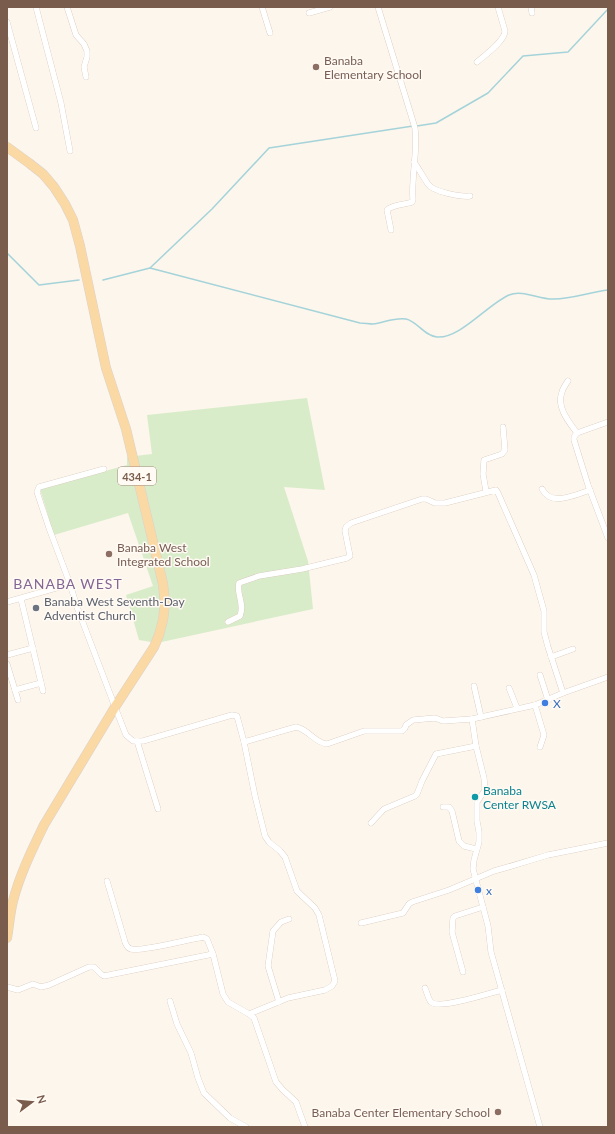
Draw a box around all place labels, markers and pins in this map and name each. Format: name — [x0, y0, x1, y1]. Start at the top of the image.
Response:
place label: Banaba Elementary School — [324, 53, 422, 82]
marker: Banaba Elementary School — [311, 62, 321, 72]
place label: Banaba West Integrated School — [117, 540, 210, 569]
marker: Banaba West Integrated School — [104, 549, 114, 559]
place label: Banaba West Seventh-Day Adventist Church — [44, 594, 185, 623]
marker: Banaba West Seventh-Day Adventist Church — [31, 603, 41, 613]
place label: X — [553, 696, 561, 711]
marker: X — [540, 698, 550, 708]
place label: Banaba Center RWSA — [483, 783, 557, 812]
marker: Banaba Center RWSA — [470, 792, 480, 802]
place label: x — [486, 883, 492, 898]
marker: x — [473, 885, 483, 895]
place label: Banaba Center Elementary School — [312, 1105, 490, 1120]
marker: Banaba Center Elementary School — [493, 1107, 503, 1117]

